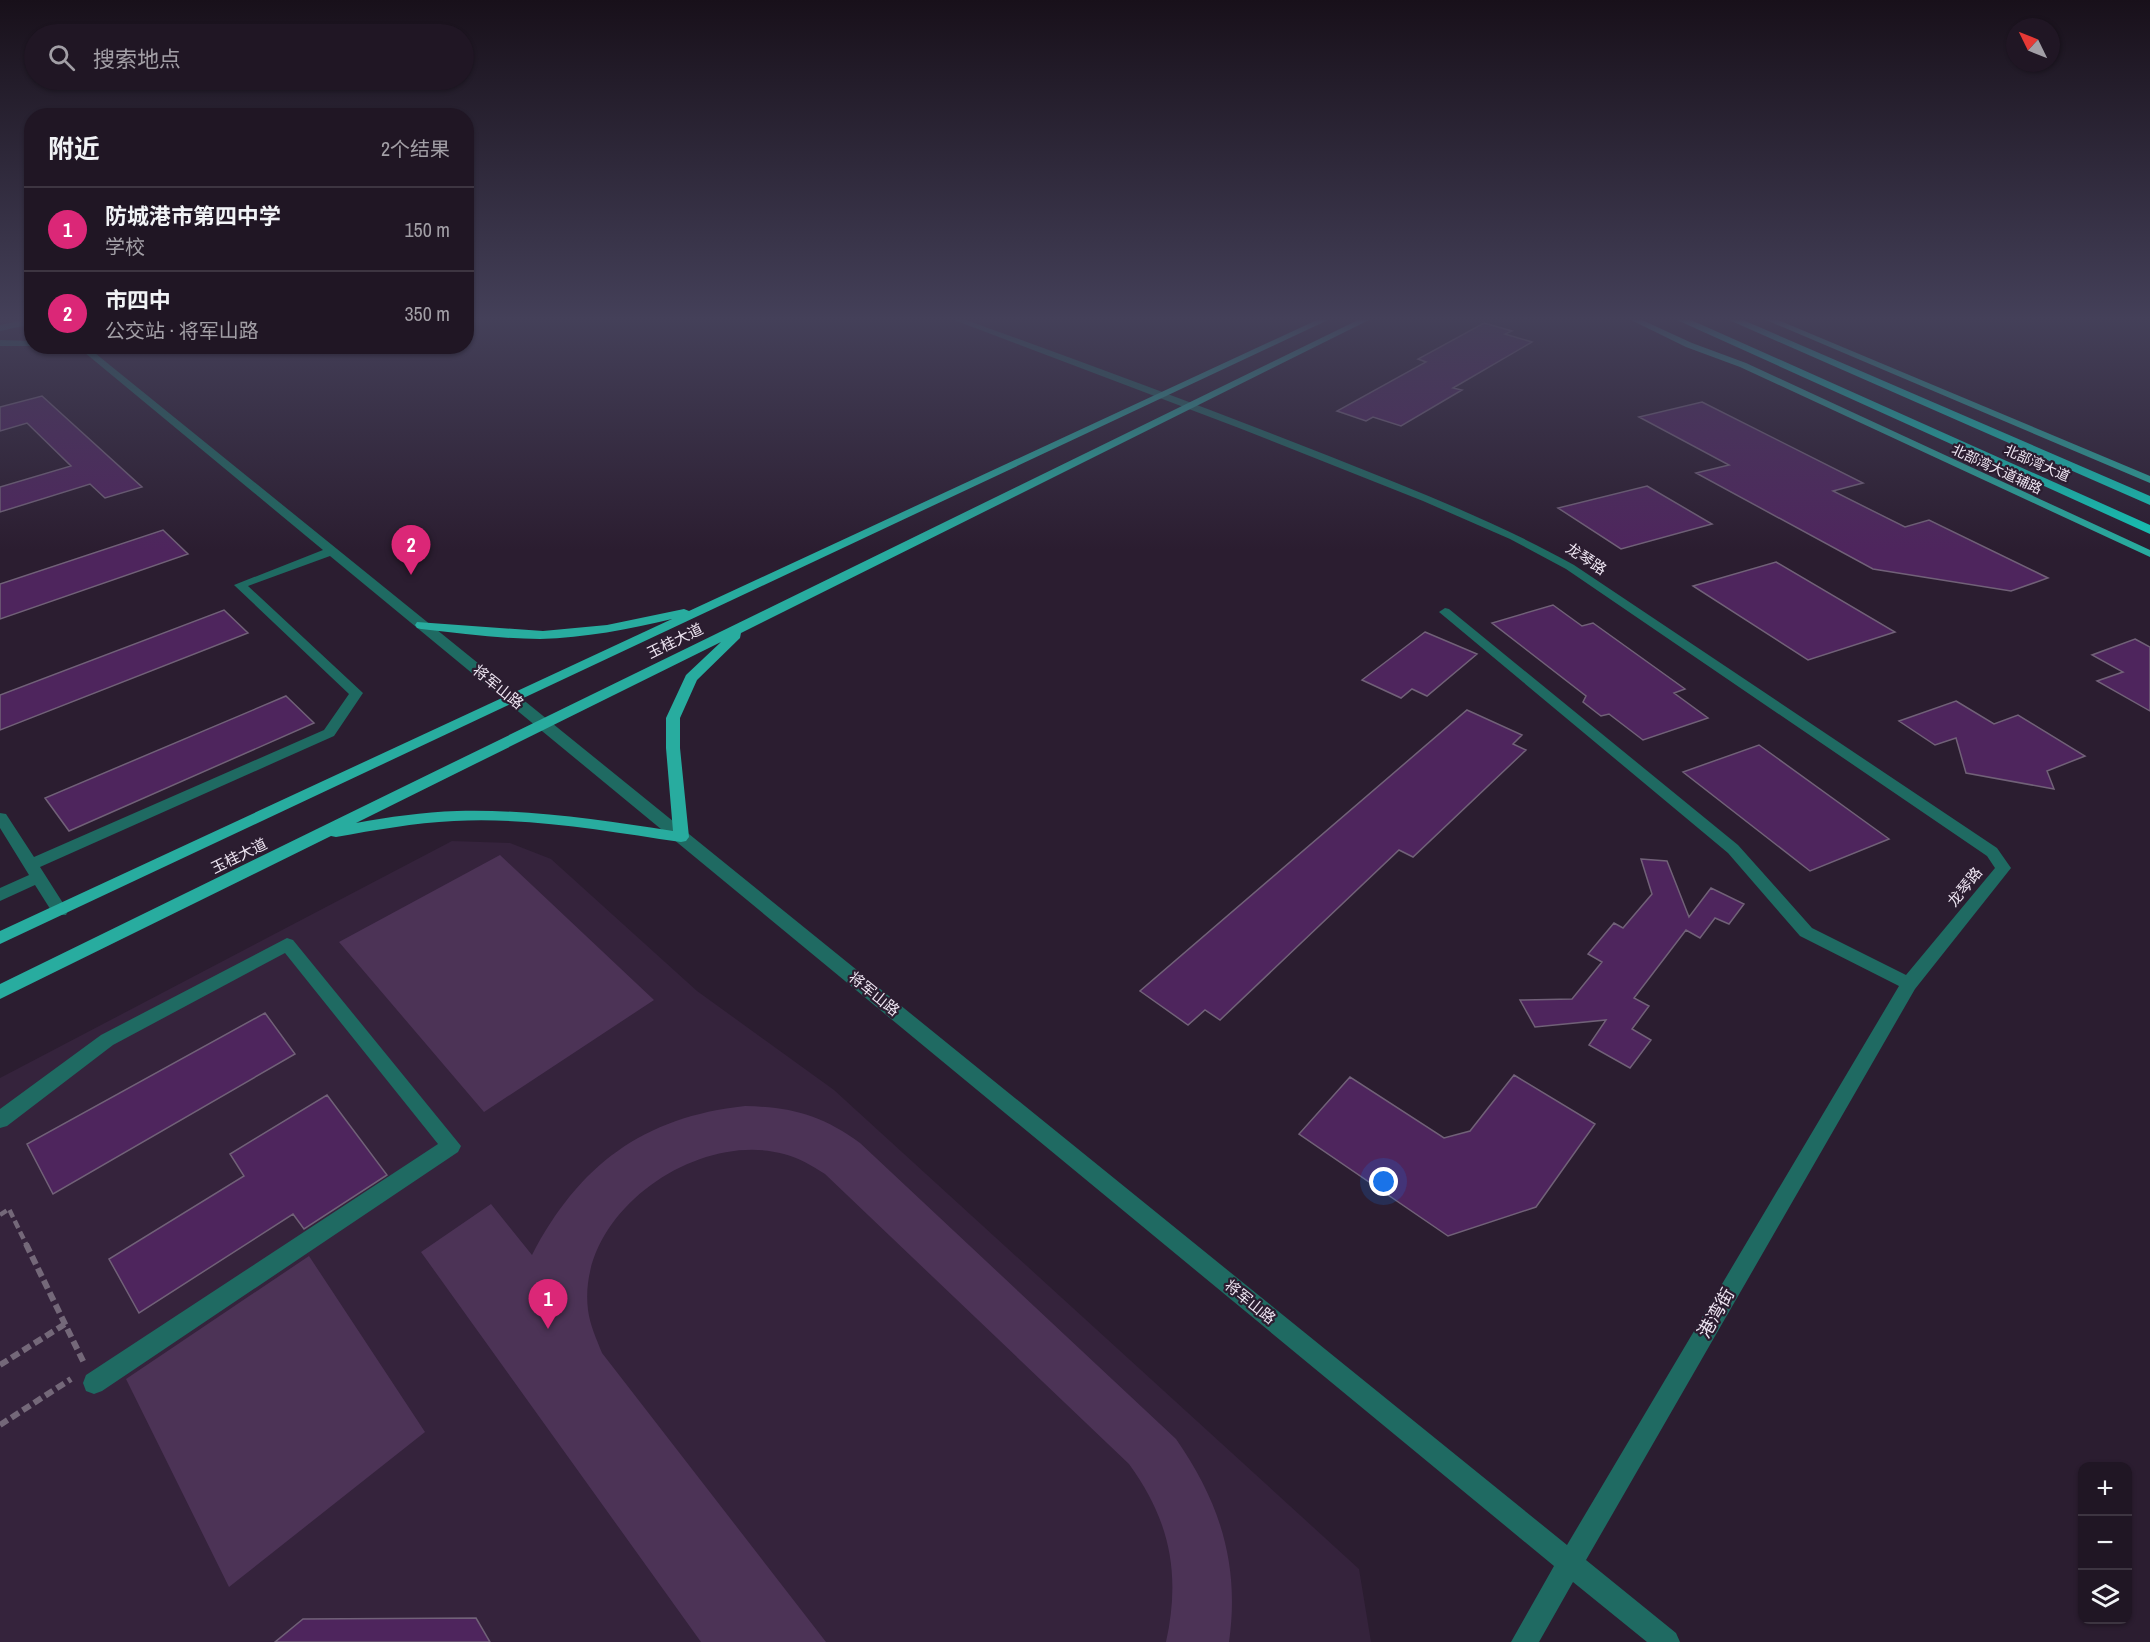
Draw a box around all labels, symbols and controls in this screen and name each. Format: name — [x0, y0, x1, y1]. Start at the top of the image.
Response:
north arrow — [2006, 18, 2060, 72]
search box — [24, 24, 474, 90]
icon: search — [45, 41, 78, 74]
text: 搜索地点 — [93, 44, 181, 74]
text: 附近 — [48, 131, 100, 166]
text: 2个结果 — [381, 135, 450, 162]
text: 防城港市第四中学 — [105, 201, 281, 231]
text: 1 — [63, 216, 72, 243]
text: 150 m — [404, 216, 450, 243]
text: 学校 — [105, 233, 145, 260]
text: 市四中 — [105, 285, 171, 315]
text: 2 — [63, 300, 72, 327]
text: 350 m — [404, 300, 450, 327]
text: 公交站 · 将军山路 — [105, 317, 259, 344]
street label: 北部湾大道辅路 — [1949, 440, 2045, 498]
street label: 北部湾大道 — [2001, 441, 2073, 485]
pin: 2 — [392, 526, 430, 575]
street label: 龙琴路 — [1562, 538, 1611, 580]
street label: 玉桂大道 — [643, 618, 706, 663]
street label: 将军山路 — [468, 660, 528, 714]
street label: 玉桂大道 — [207, 833, 270, 878]
street label: 龙琴路 — [1942, 863, 1987, 911]
street label: 将军山路 — [844, 967, 904, 1021]
your location — [1369, 1167, 1398, 1196]
street label: 将军山路 — [1220, 1275, 1280, 1329]
pin: 1 — [528, 1280, 568, 1329]
street label: 港湾街 — [1691, 1283, 1740, 1342]
map controls — [2078, 1462, 2132, 1624]
button: + — [2078, 1462, 2132, 1516]
button: − — [2078, 1516, 2132, 1570]
button: layers — [2078, 1570, 2132, 1624]

